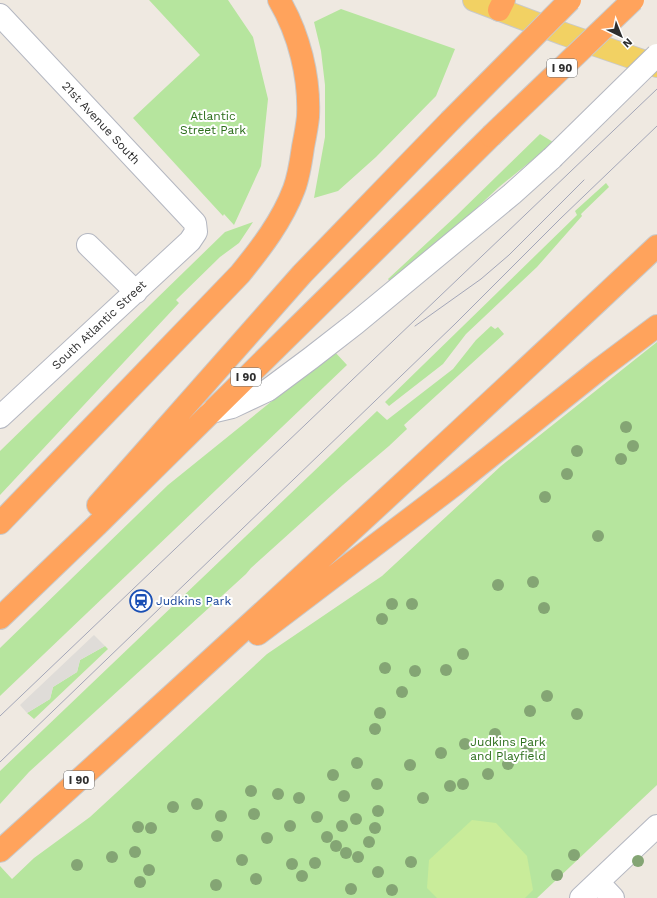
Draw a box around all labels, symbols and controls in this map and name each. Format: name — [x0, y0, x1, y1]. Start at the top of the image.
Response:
north arrow — [601, 16, 641, 56]
text: N — [620, 35, 635, 50]
road number: I 90 — [547, 59, 577, 77]
street label: 21st Avenue South — [59, 79, 143, 167]
park label: Atlantic Street Park — [180, 109, 246, 137]
street label: South Atlantic Street — [49, 278, 149, 372]
road number: I 90 — [231, 368, 261, 386]
station icon: Judkins Park — [128, 588, 154, 614]
place label: Judkins Park — [156, 594, 231, 608]
park label: Judkins Park and Playfield — [470, 735, 546, 763]
road number: I 90 — [64, 771, 94, 789]

